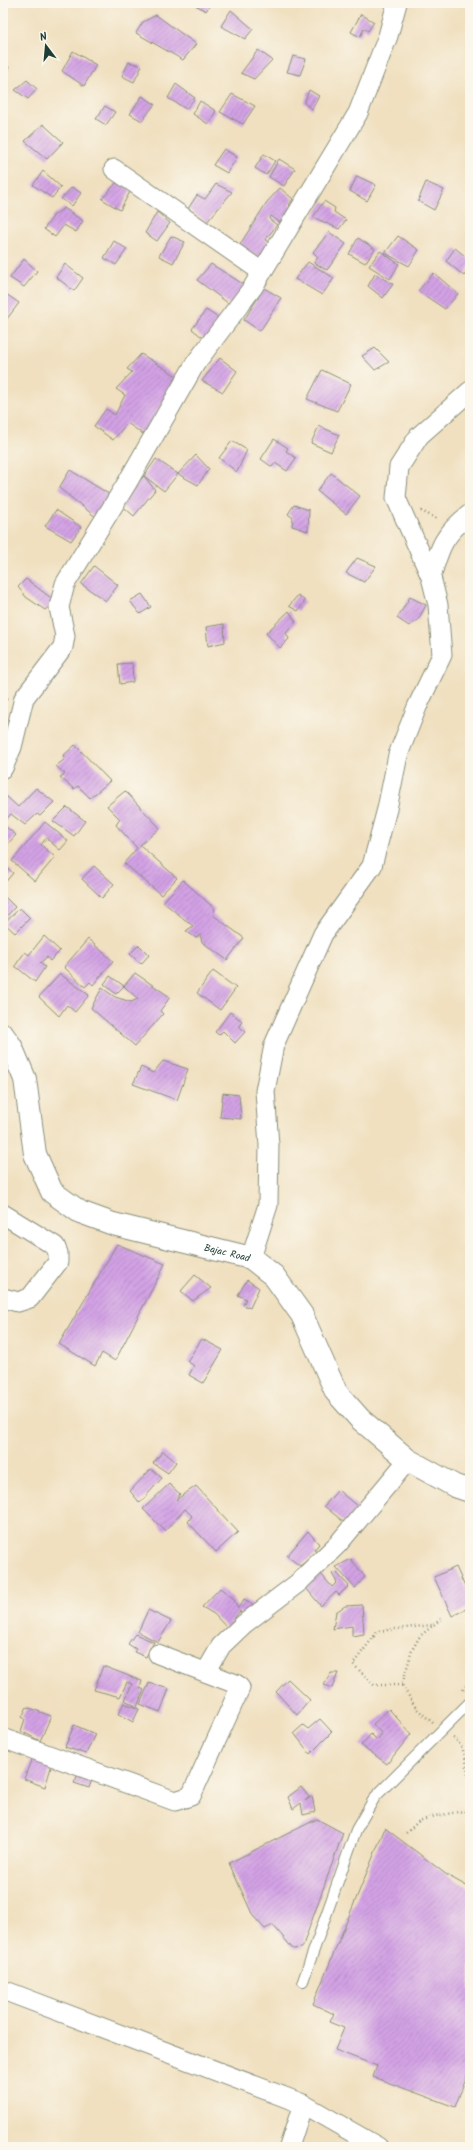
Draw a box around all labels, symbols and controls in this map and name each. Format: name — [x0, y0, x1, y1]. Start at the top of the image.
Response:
north arrow — [26, 26, 66, 66]
text: N — [38, 28, 49, 47]
street label: Bajac Road — [202, 1240, 253, 1267]

